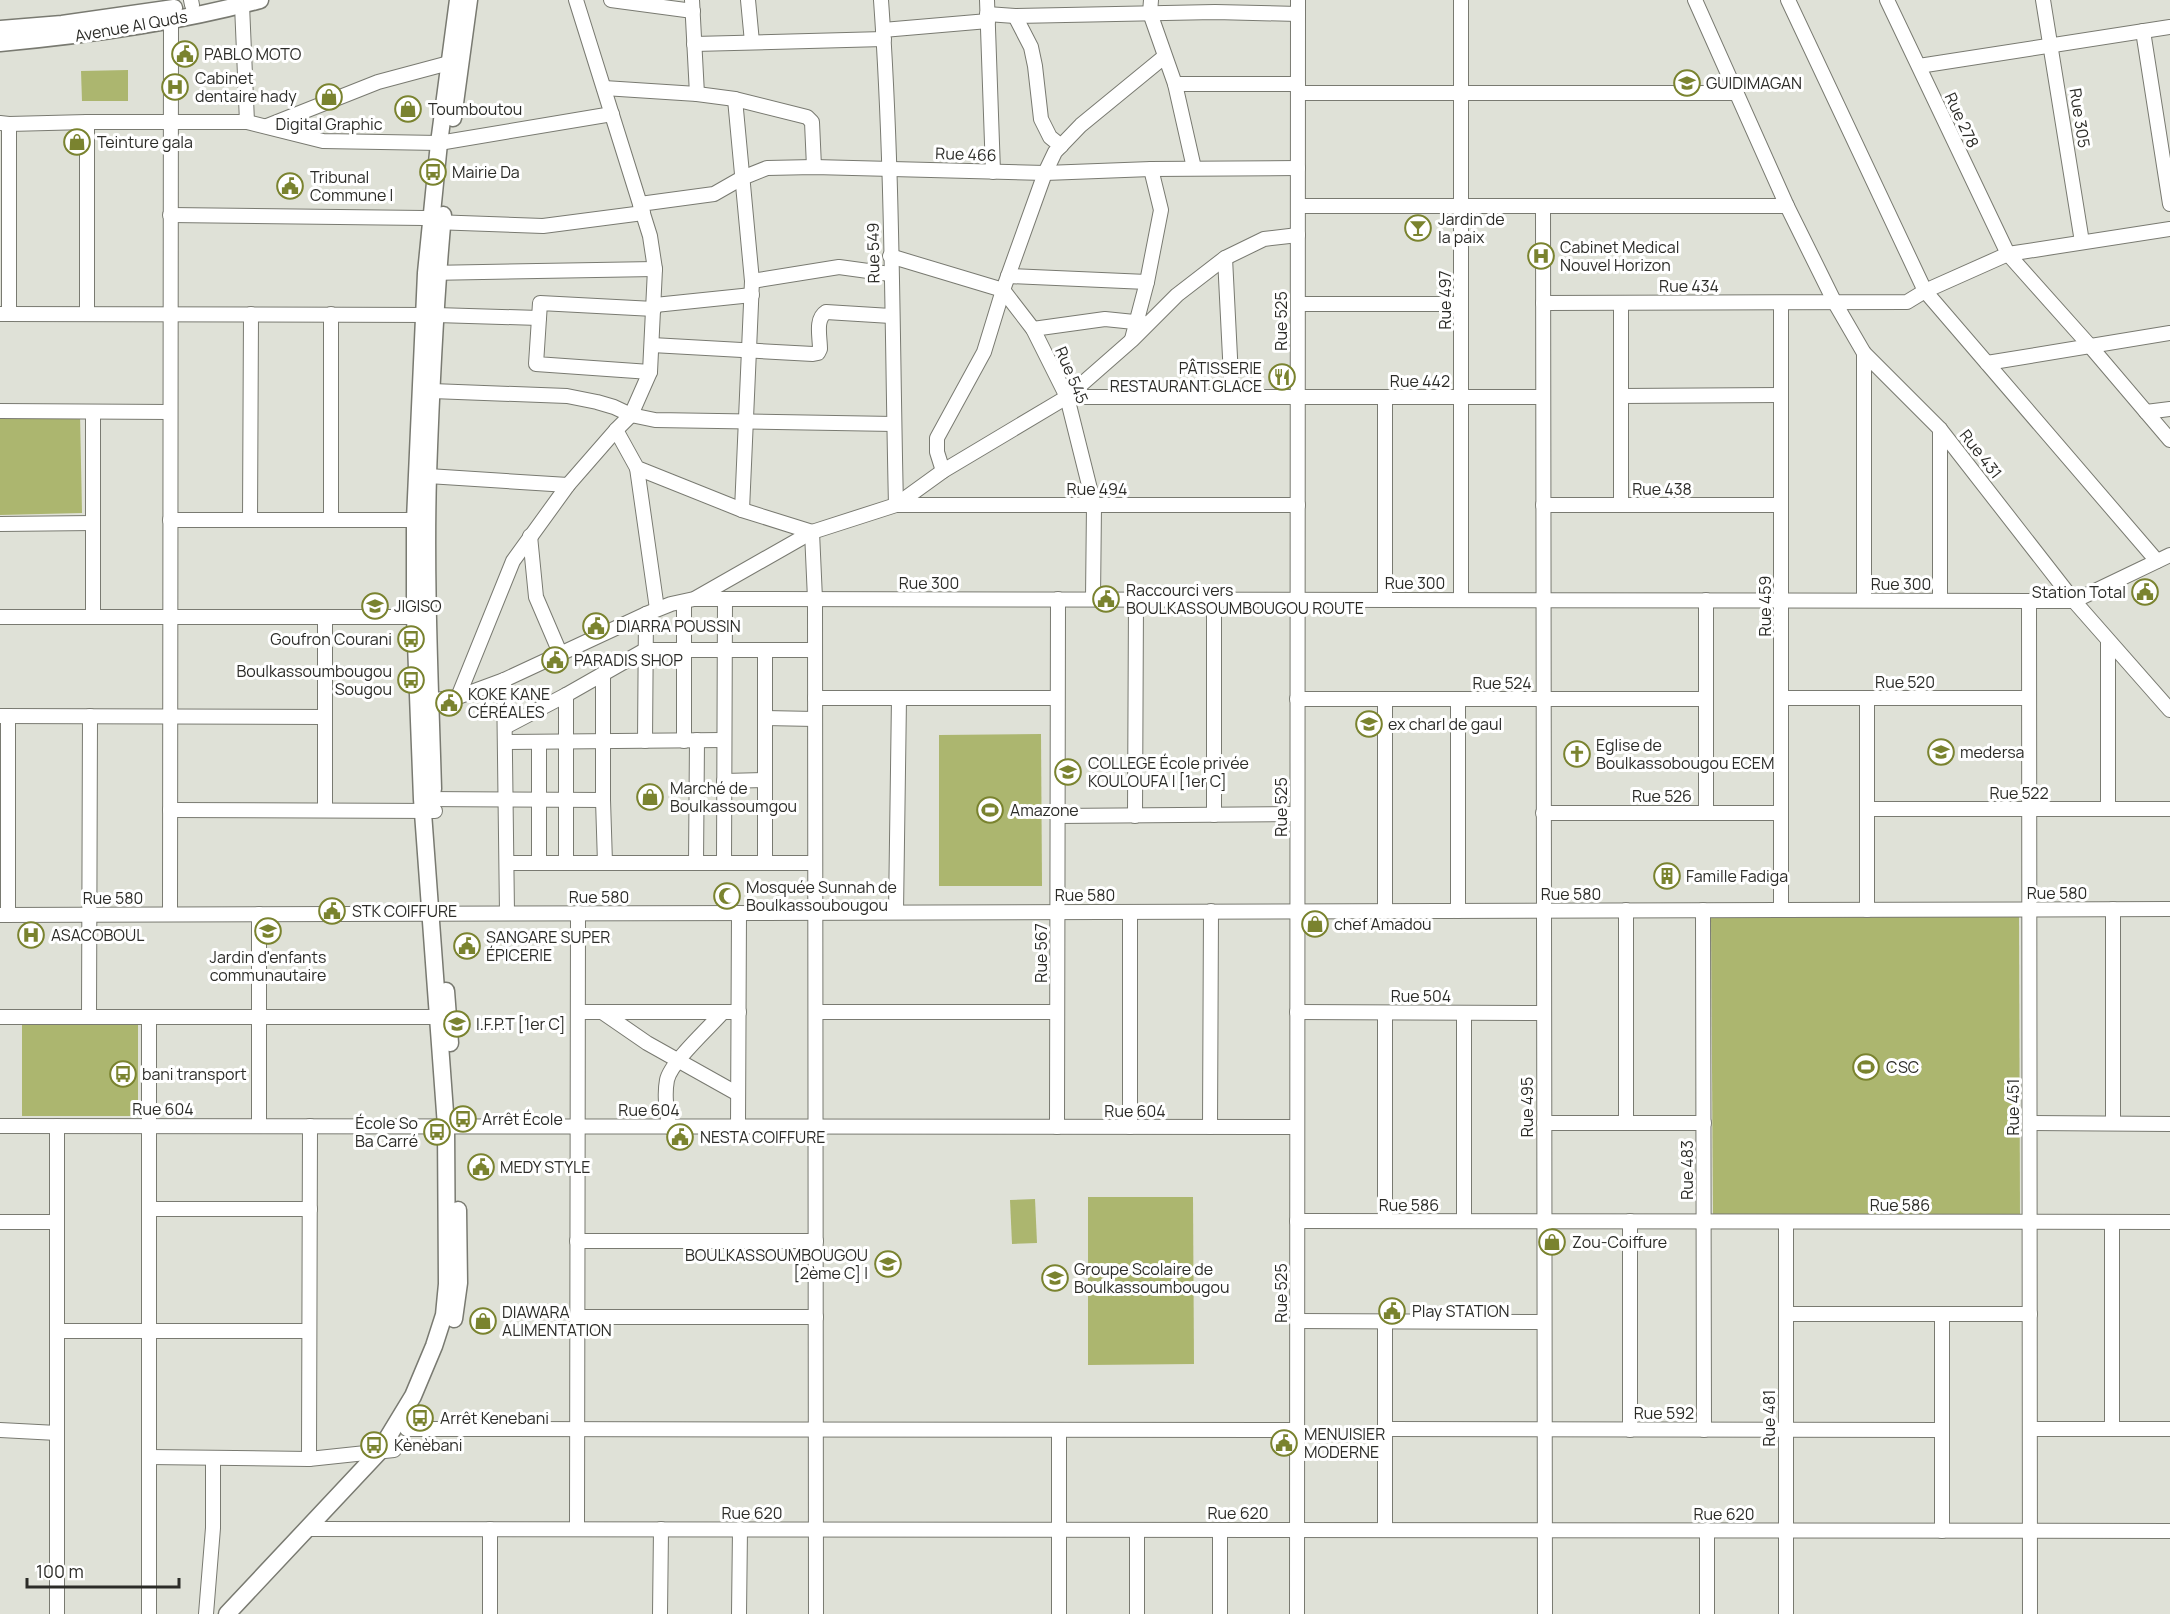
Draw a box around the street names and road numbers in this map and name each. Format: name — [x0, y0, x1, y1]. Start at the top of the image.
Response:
street label: Avenue Al Quds — [73, 5, 189, 47]
street label: Rue 305 — [2064, 87, 2096, 149]
street label: Rue 278 — [1940, 89, 1984, 151]
street label: Rue 466 — [935, 142, 997, 166]
street label: Rue 549 — [861, 223, 885, 283]
street label: Rue 497 — [1434, 270, 1456, 330]
street label: Rue 434 — [1659, 275, 1719, 297]
street label: Rue 525 — [1270, 291, 1292, 351]
street label: Rue 545 — [1050, 343, 1094, 407]
street label: Rue 442 — [1390, 370, 1450, 392]
street label: Rue 431 — [1955, 425, 2007, 483]
street label: Rue 494 — [1067, 478, 1127, 500]
street label: Rue 438 — [1632, 478, 1692, 500]
street label: Rue 300 — [899, 572, 959, 594]
street label: Rue 300 — [1385, 572, 1445, 594]
street label: Rue 300 — [1871, 573, 1931, 595]
street label: Rue 459 — [1754, 576, 1776, 636]
street label: Rue 520 — [1875, 671, 1935, 693]
street label: Rue 524 — [1472, 672, 1532, 694]
street label: Rue 525 — [1270, 777, 1292, 837]
street label: Rue 522 — [1989, 782, 2049, 804]
street label: Rue 526 — [1632, 785, 1692, 807]
street label: Rue 580 — [2027, 882, 2087, 904]
street label: Rue 580 — [1541, 883, 1601, 905]
street label: Rue 580 — [1055, 884, 1115, 906]
street label: Rue 580 — [569, 886, 629, 908]
street label: Rue 580 — [83, 887, 143, 909]
street label: Rue 567 — [1030, 923, 1052, 983]
street label: Rue 504 — [1391, 985, 1451, 1007]
street label: Rue 495 — [1516, 1077, 1538, 1137]
street label: Rue 451 — [2002, 1078, 2024, 1136]
street label: Rue 604 — [132, 1098, 194, 1120]
street label: Rue 604 — [618, 1099, 680, 1121]
street label: Rue 604 — [1104, 1100, 1166, 1122]
street label: Rue 483 — [1676, 1140, 1698, 1200]
street label: Rue 586 — [1379, 1194, 1439, 1216]
street label: Rue 586 — [1870, 1194, 1930, 1216]
street label: Rue 525 — [1270, 1263, 1292, 1323]
street label: Rue 481 — [1758, 1389, 1780, 1447]
street label: Rue 592 — [1634, 1402, 1694, 1424]
street label: Rue 620 — [722, 1502, 782, 1524]
street label: Rue 620 — [1208, 1502, 1268, 1524]
street label: Rue 620 — [1694, 1503, 1754, 1525]

